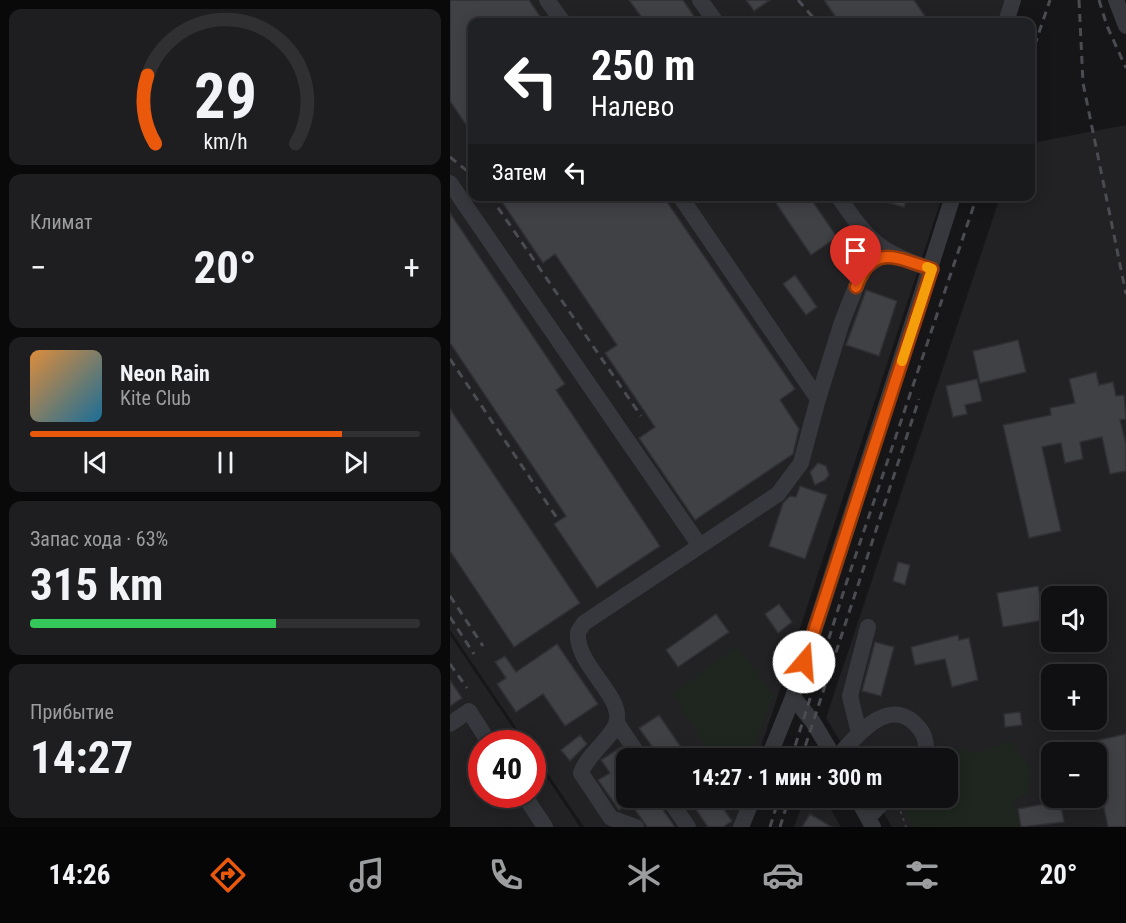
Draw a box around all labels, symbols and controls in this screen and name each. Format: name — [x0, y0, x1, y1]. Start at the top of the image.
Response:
text: 250 m — [591, 41, 696, 90]
icon: left — [492, 42, 570, 120]
text: 29 — [193, 60, 257, 133]
text: Налево — [591, 91, 674, 123]
text: km/h — [203, 129, 247, 154]
icon: left — [559, 156, 592, 189]
text: Затем — [492, 160, 547, 185]
text: Климат — [30, 210, 92, 234]
pin — [830, 225, 881, 287]
icon: arrive — [839, 234, 872, 267]
text: 20° — [194, 241, 257, 294]
text: − — [30, 248, 47, 287]
text: + — [404, 248, 420, 287]
text: Neon Rain — [120, 361, 210, 386]
text: Kite Club — [120, 386, 191, 410]
icon: previous — [79, 446, 112, 479]
icon: pause — [209, 446, 242, 479]
icon: next — [339, 446, 372, 479]
text: Запас хода · 63% — [30, 527, 168, 551]
text: 315 km — [30, 558, 163, 611]
map controls — [1041, 586, 1107, 808]
button: sound — [1041, 586, 1107, 652]
position arrow — [772, 630, 836, 694]
button: + — [1041, 664, 1107, 730]
text: Прибытие — [30, 700, 114, 724]
speed limit sign: 40 — [468, 730, 546, 808]
text: 14:27 — [30, 731, 133, 784]
button: − — [1041, 742, 1107, 808]
text: 14:27 · 1 мин · 300 m — [692, 765, 882, 790]
icon: directions — [207, 854, 249, 896]
icon: music — [346, 854, 388, 896]
icon: phone — [485, 854, 527, 896]
icon: climate — [623, 854, 665, 896]
icon: car — [762, 854, 804, 896]
icon: filters — [901, 854, 943, 896]
text: 14:26 — [48, 859, 110, 891]
text: 20° — [1040, 859, 1078, 891]

